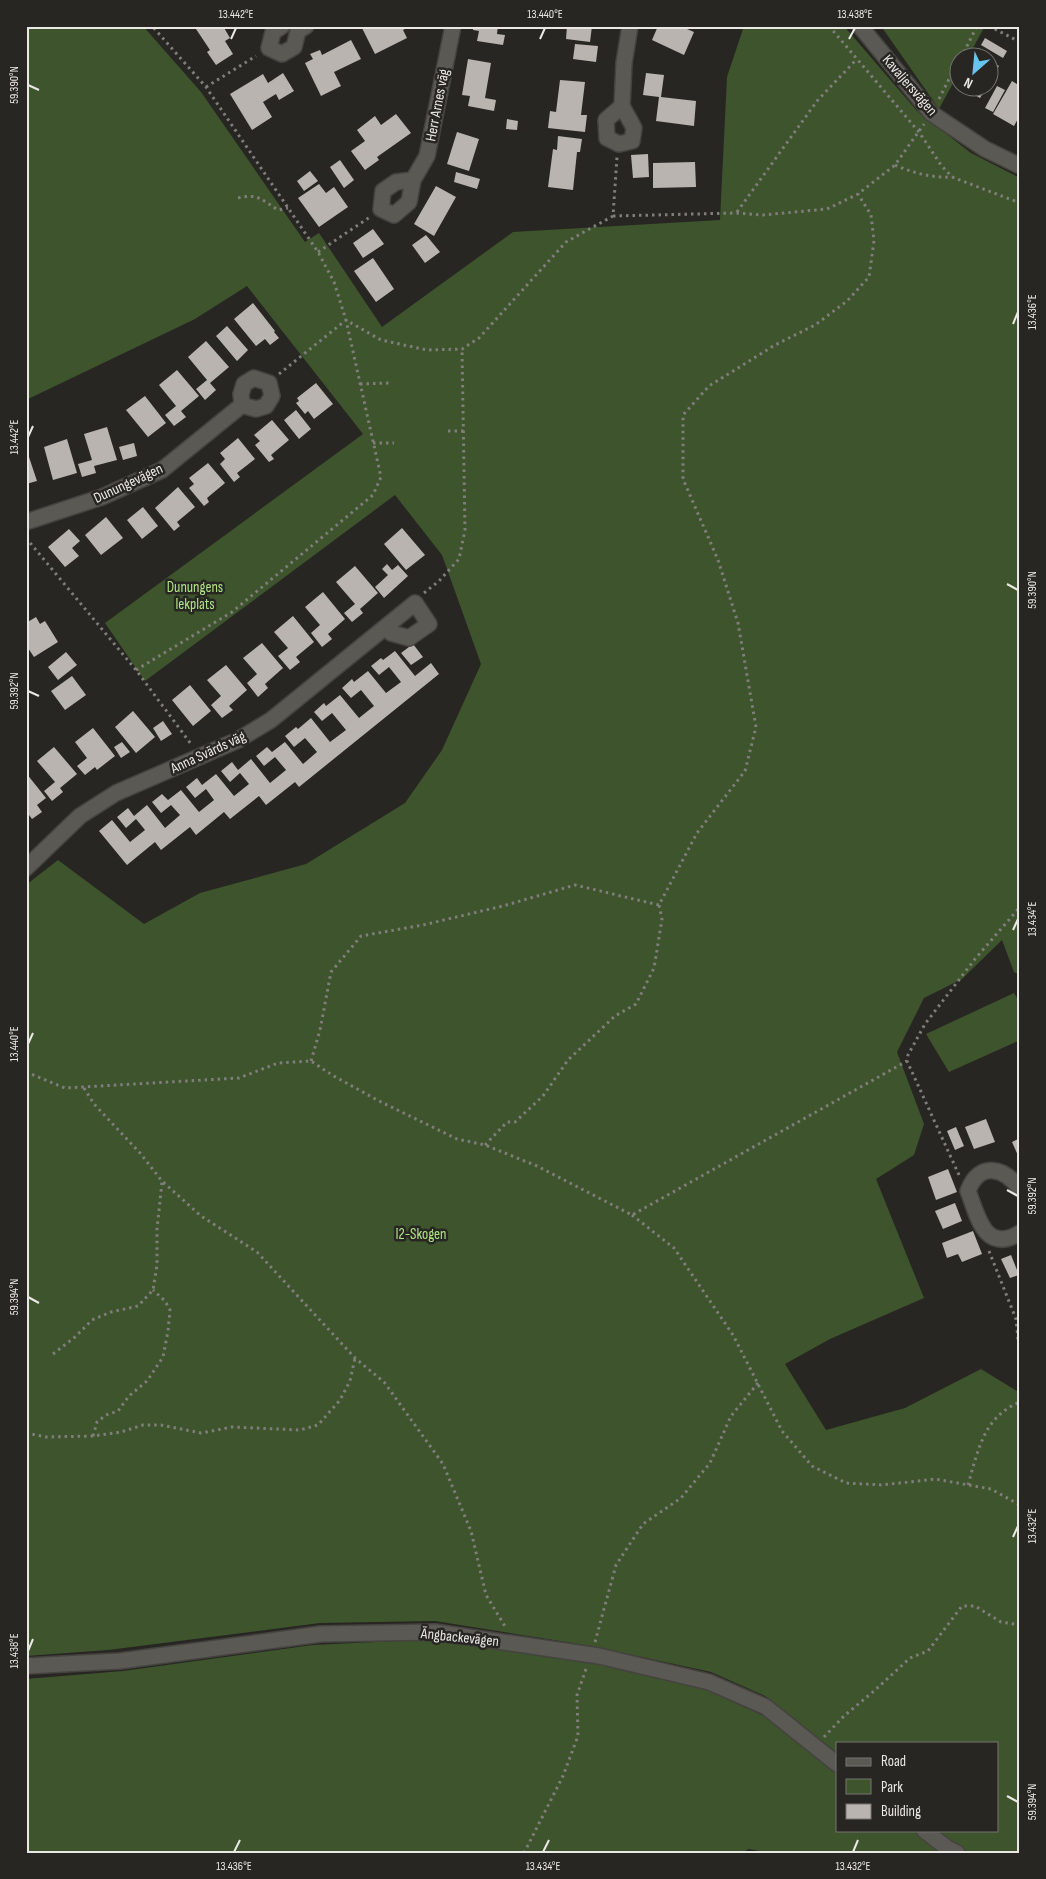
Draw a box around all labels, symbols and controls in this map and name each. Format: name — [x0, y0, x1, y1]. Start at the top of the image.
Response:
text: 13.442°E — [218, 7, 254, 22]
text: 13.440°E — [527, 7, 563, 22]
text: 13.438°E — [837, 7, 873, 22]
north arrow — [948, 48, 998, 98]
street label: Kavaljersvägen — [878, 51, 941, 120]
text: 59.390°N — [7, 66, 22, 104]
street label: Herr Arnes väg — [421, 67, 454, 143]
text: N — [961, 74, 976, 92]
text: 13.436°E — [1025, 294, 1040, 330]
text: 13.442°E — [7, 419, 22, 455]
street label: Dunungevägen — [91, 459, 166, 508]
text: 59.390°N — [1025, 571, 1040, 609]
park label: Dunungens lekplats — [167, 578, 223, 614]
text: 59.392°N — [7, 672, 22, 710]
street label: Anna Svärds väg — [167, 727, 249, 779]
text: 13.434°E — [1025, 902, 1040, 936]
text: 13.440°E — [7, 1026, 22, 1062]
text: 59.392°N — [1025, 1177, 1040, 1215]
park label: I2-Skogen — [395, 1225, 447, 1244]
text: 59.394°N — [7, 1279, 22, 1315]
text: 13.432°E — [1025, 1508, 1040, 1544]
street label: Ängbackevägen — [419, 1624, 500, 1651]
text: 13.438°E — [7, 1633, 22, 1669]
legend — [836, 1742, 998, 1832]
text: Road — [881, 1752, 906, 1771]
text: Park — [881, 1778, 903, 1797]
text: 59.394°N — [1025, 1784, 1040, 1820]
text: Building — [881, 1802, 921, 1821]
text: 13.436°E — [216, 1859, 252, 1874]
text: 13.434°E — [526, 1859, 560, 1874]
text: 13.432°E — [835, 1859, 871, 1874]

